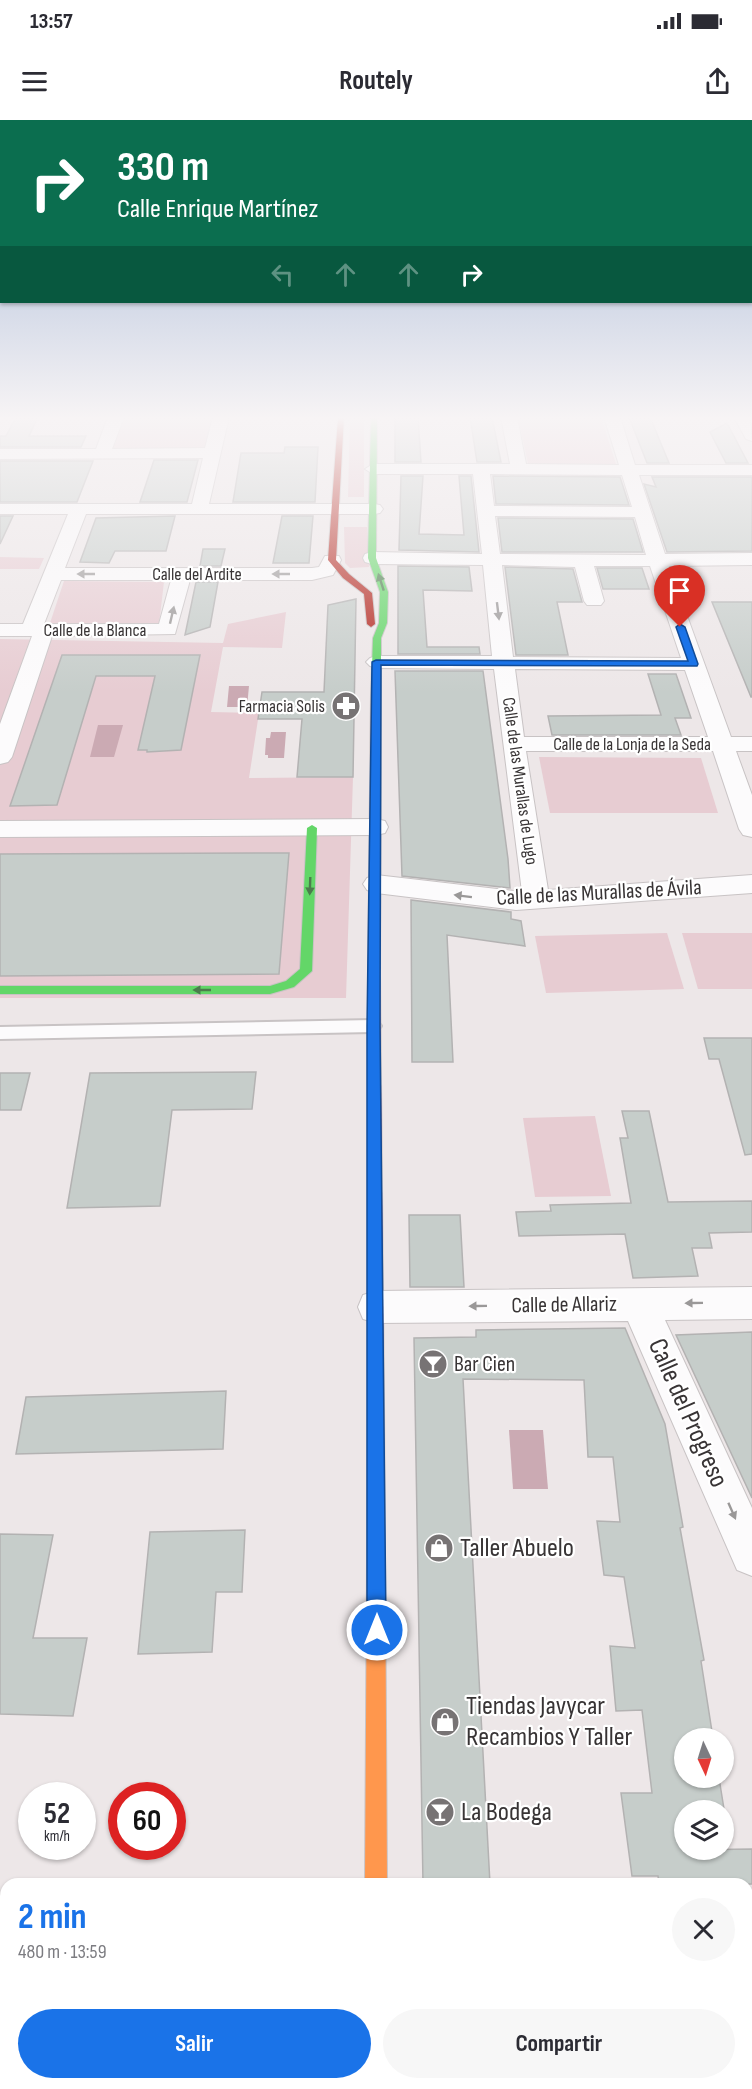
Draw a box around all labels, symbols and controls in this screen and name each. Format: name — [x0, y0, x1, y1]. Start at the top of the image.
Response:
text: 13:57 — [30, 8, 73, 35]
icon: menu — [18, 65, 51, 98]
text: Routely — [339, 65, 413, 97]
icon: share — [701, 65, 734, 98]
text: 330 m — [117, 142, 209, 193]
icon: right — [18, 144, 96, 222]
text: Calle Enrique Martínez — [117, 193, 318, 225]
icon: left — [266, 258, 299, 291]
icon: ahead — [329, 258, 362, 291]
icon: ahead — [392, 258, 425, 291]
icon: right — [455, 258, 488, 291]
street label: Calle del Ardite — [152, 564, 242, 585]
pin — [654, 565, 705, 627]
one-way arrow — [76, 569, 95, 579]
one-way arrow — [271, 569, 290, 579]
one-way arrow — [376, 573, 385, 591]
icon: arrive — [663, 574, 696, 607]
one-way arrow — [494, 601, 503, 620]
one-way arrow — [168, 606, 178, 624]
street label: Calle de la Blanca — [44, 620, 146, 641]
pharmacy icon: Farmacia Solis — [330, 690, 362, 722]
place label: Farmacia Solis — [239, 696, 325, 717]
street label: Calle de las Murallas de Lugo — [498, 696, 542, 866]
street label: Calle de la Lonja de la Seda — [553, 734, 711, 755]
street label: Calle de las Murallas de Ávila — [496, 874, 702, 912]
one-way arrow — [305, 877, 314, 896]
one-way arrow — [454, 892, 473, 901]
one-way arrow — [193, 985, 212, 995]
street label: Calle de Allariz — [511, 1291, 617, 1319]
one-way arrow — [684, 1299, 703, 1308]
one-way arrow — [468, 1302, 487, 1311]
street label: Calle del Progreso — [641, 1334, 735, 1492]
bar icon: Bar Cien — [417, 1348, 449, 1380]
place label: Bar Cien — [454, 1351, 515, 1378]
one-way arrow — [727, 1502, 737, 1520]
shop icon: Taller Abuelo — [423, 1532, 455, 1564]
place label: Taller Abuelo — [460, 1532, 574, 1564]
position arrow — [345, 1598, 409, 1662]
place label: Tiendas Javycar Recambios Y Taller — [466, 1690, 633, 1753]
shop icon: Tiendas Javycar Recambios Y Taller — [429, 1706, 461, 1738]
north arrow — [674, 1728, 734, 1788]
map controls — [674, 1728, 734, 1860]
speed limit sign: 60 — [108, 1782, 186, 1860]
text: 52 — [44, 1796, 70, 1832]
bar icon: La Bodega — [424, 1796, 456, 1828]
place label: La Bodega — [461, 1796, 552, 1828]
button: layers — [674, 1800, 734, 1860]
text: km/h — [44, 1827, 70, 1846]
text: 2 min — [18, 1896, 87, 1939]
button: close — [672, 1898, 735, 1961]
text: 480 m · 13:59 — [18, 1940, 107, 1964]
button: Salir — [18, 2009, 371, 2078]
button: Compartir — [383, 2009, 735, 2078]

